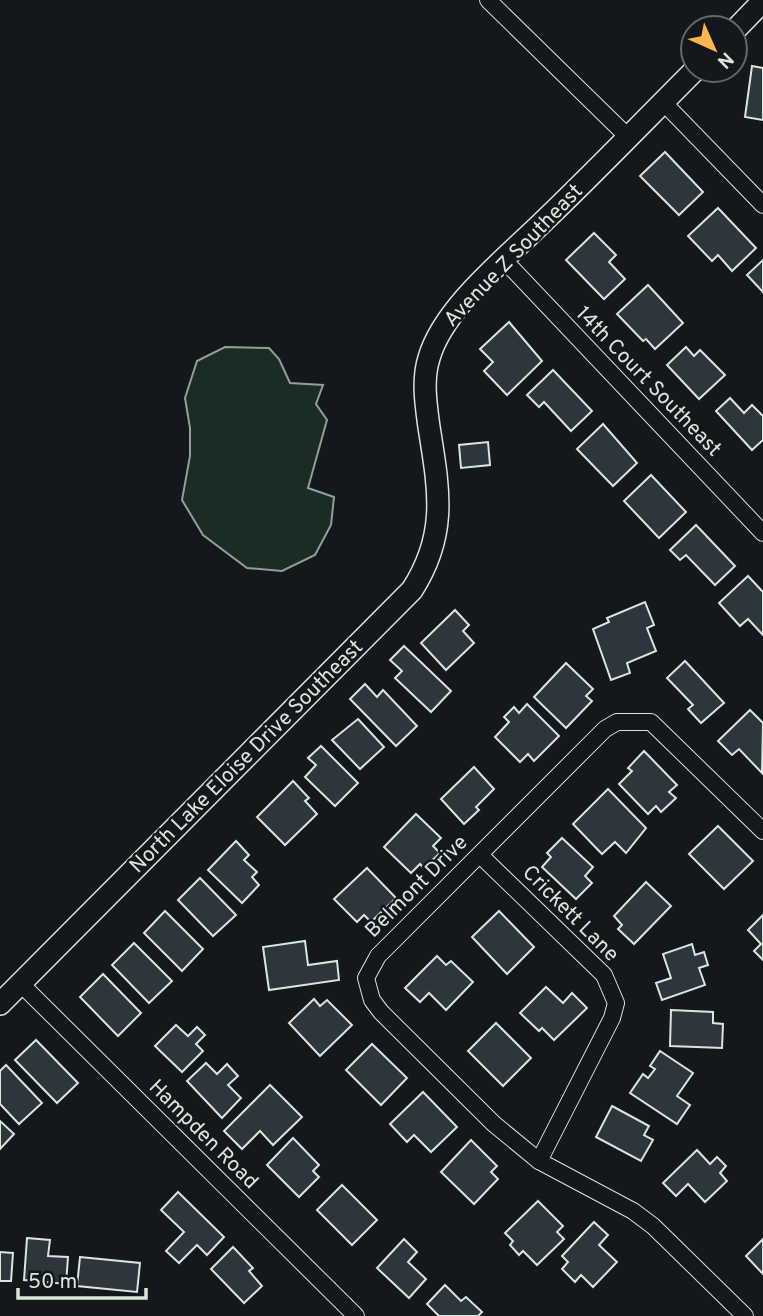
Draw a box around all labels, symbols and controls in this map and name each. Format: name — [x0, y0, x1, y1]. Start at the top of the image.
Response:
north arrow — [679, 14, 749, 84]
text: N — [711, 46, 738, 73]
street label: Avenue Z Southeast — [439, 179, 589, 333]
street label: 14th Court Southeast — [569, 301, 727, 463]
street label: North Lake Eloise Drive Southeast — [124, 634, 370, 880]
street label: Belmont Drive — [360, 830, 474, 944]
street label: Crickett Lane — [516, 860, 624, 968]
street label: Hampden Road — [142, 1074, 264, 1196]
scale bar — [18, 1256, 145, 1300]
text: 50 m — [28, 1269, 77, 1296]

